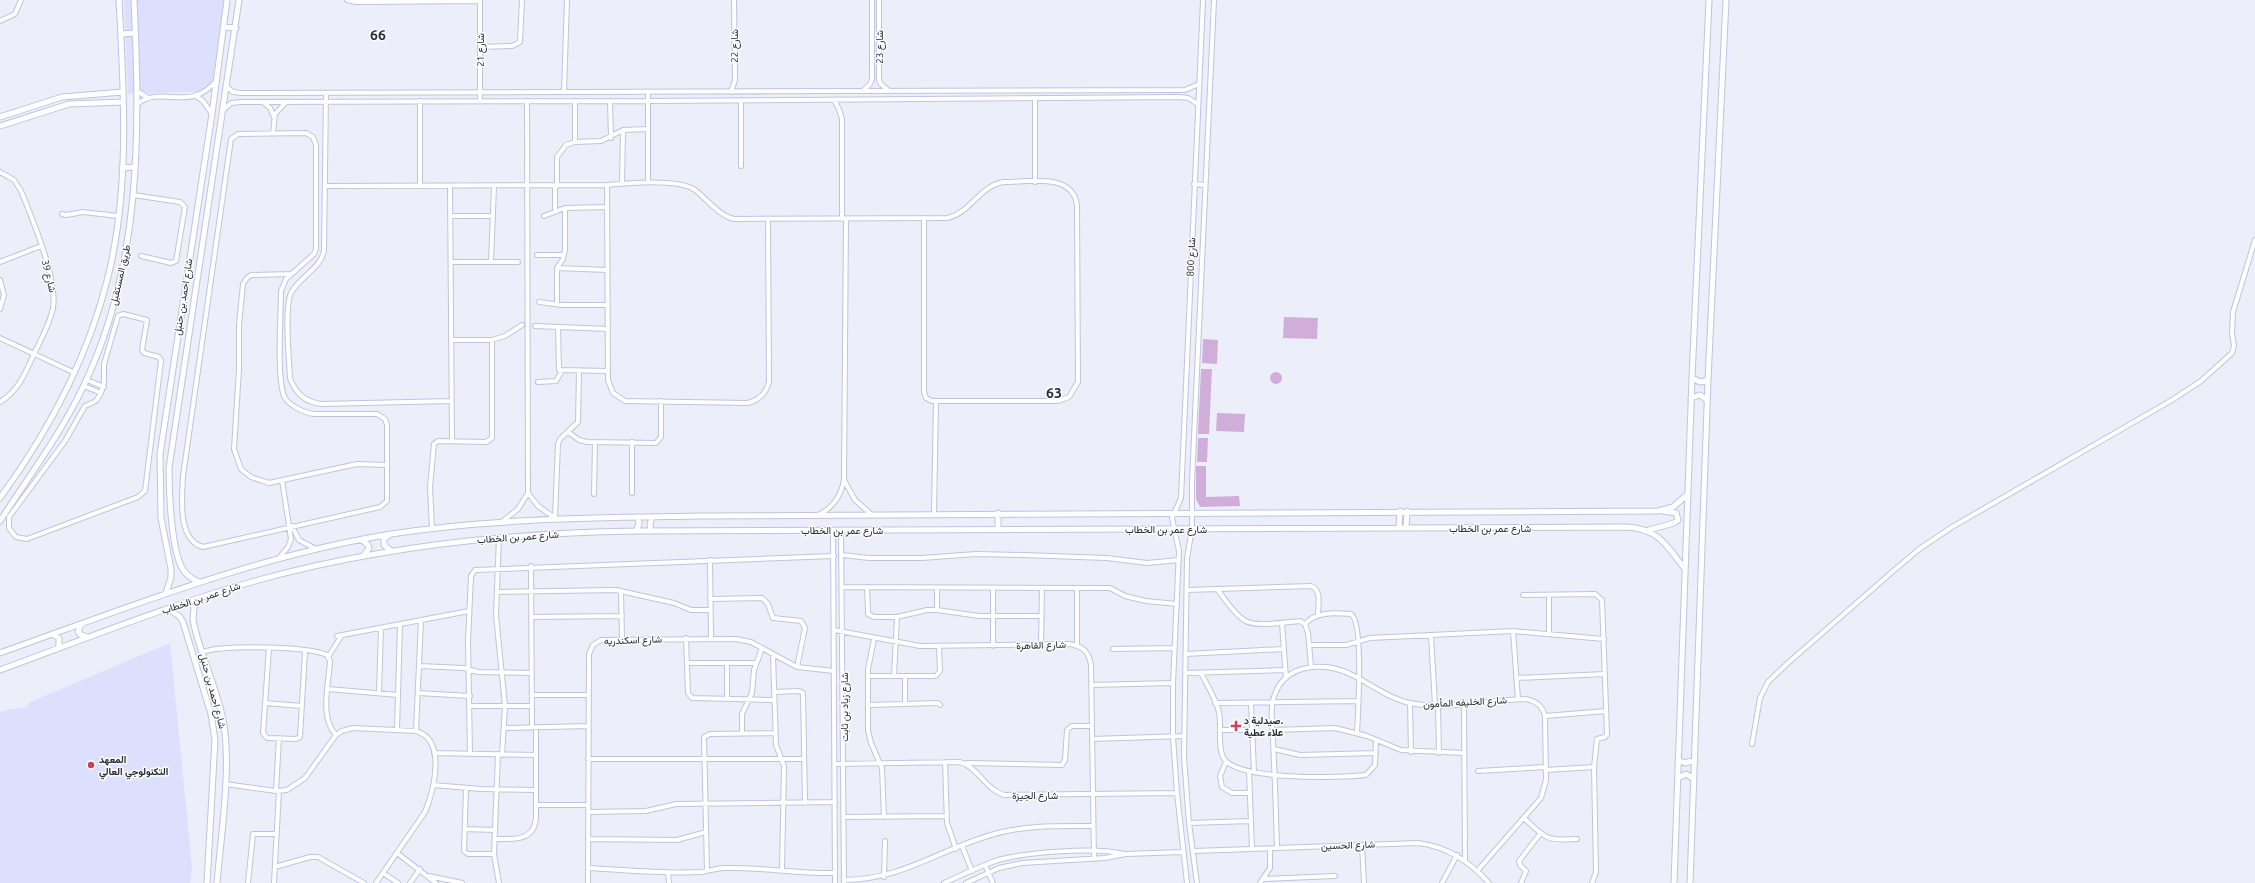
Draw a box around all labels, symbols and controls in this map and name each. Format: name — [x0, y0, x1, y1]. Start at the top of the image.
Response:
district label: 66 — [370, 27, 386, 43]
street label: شارع 22 — [729, 29, 741, 63]
street label: شارع 23 — [874, 30, 886, 64]
street label: شارع 21 — [475, 33, 487, 67]
street label: شارع 800 — [1184, 237, 1199, 277]
street label: طريق المستقبل — [108, 243, 133, 307]
street label: شارع 39 — [39, 258, 58, 294]
street label: شارع احمد بن حنبل — [172, 258, 195, 336]
district label: 63 — [1046, 385, 1062, 401]
street label: شارع عمر بن الخطاب — [1449, 523, 1531, 535]
street label: شارع عمر بن الخطاب — [1125, 524, 1207, 536]
street label: شارع عمر بن الخطاب — [801, 525, 883, 537]
street label: شارع عمر بن الخطاب — [477, 529, 560, 546]
street label: شارع عمر بن الخطاب — [160, 580, 242, 617]
street label: شارع اسكندريه — [604, 633, 662, 648]
street label: شارع القاهرة — [1016, 639, 1066, 652]
street label: شارع احمد بن حنبل — [197, 652, 228, 730]
street label: شارع زياد بن ثابت — [839, 672, 851, 742]
street label: شارع الخليفه المأمون — [1423, 694, 1507, 711]
place label: صيدلية د. علاء عطية — [1244, 715, 1284, 739]
marker: صيدلية د. علاء عطية — [1231, 721, 1241, 731]
place label: المعهد التكنولوجي العالي — [99, 754, 168, 780]
marker: المعهد التكنولوجي العالي — [86, 760, 96, 770]
street label: شارع الجيزة — [1012, 790, 1058, 802]
street label: شارع الحسين — [1321, 839, 1375, 852]

